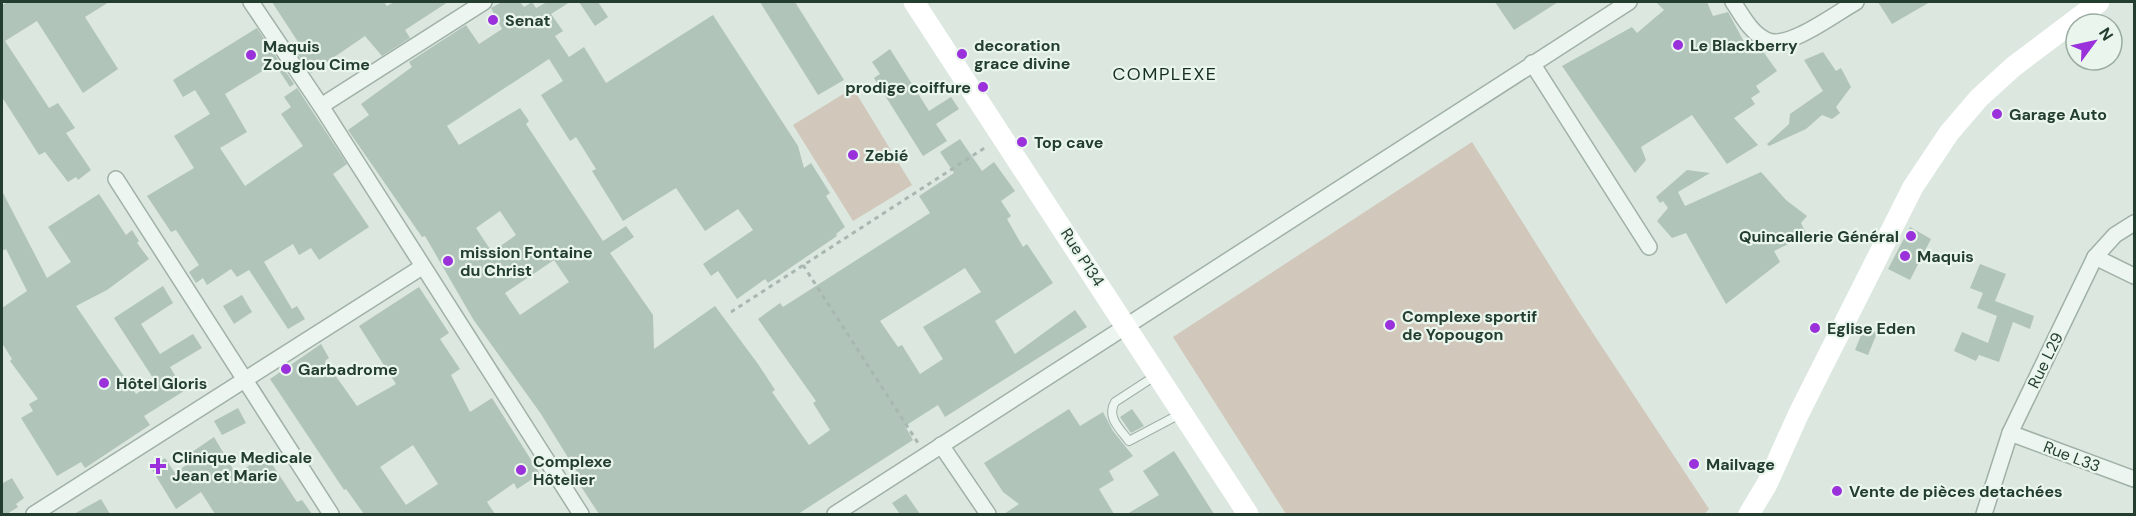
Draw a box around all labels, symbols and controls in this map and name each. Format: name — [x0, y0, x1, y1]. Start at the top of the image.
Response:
place label: Senat — [505, 10, 550, 31]
north arrow — [2064, 12, 2124, 72]
marker: Senat — [486, 13, 500, 27]
text: N — [2094, 23, 2118, 45]
place label: decoration grace divine — [974, 35, 1070, 74]
place label: Le Blackberry — [1690, 35, 1798, 56]
place label: Maquis Zouglou Cime — [263, 36, 370, 75]
marker: Le Blackberry — [1671, 38, 1685, 52]
marker: decoration grace divine — [955, 47, 969, 61]
marker: Maquis Zouglou Cime — [244, 48, 258, 62]
district label: COMPLEXE — [1112, 62, 1218, 86]
place label: prodige coiffure — [845, 77, 971, 98]
marker: prodige coiffure — [976, 80, 990, 94]
place label: Garage Auto — [2009, 104, 2107, 125]
marker: Garage Auto — [1990, 107, 2004, 121]
place label: Top cave — [1034, 132, 1103, 153]
marker: Top cave — [1015, 135, 1029, 149]
place label: Zebié — [865, 145, 908, 166]
marker: Zebié — [846, 148, 860, 162]
street label: Rue P134 — [1056, 224, 1109, 291]
place label: Quincallerie Général — [1739, 226, 1899, 247]
marker: Quincallerie Général — [1904, 229, 1918, 243]
place label: mission Fontaine du Christ — [460, 242, 593, 281]
place label: Maquis — [1917, 246, 1974, 267]
marker: Maquis — [1898, 249, 1912, 263]
marker: mission Fontaine du Christ — [441, 254, 455, 268]
place label: Complexe sportif de Yopougon — [1402, 306, 1537, 345]
marker: Complexe sportif de Yopougon — [1383, 318, 1397, 332]
place label: Eglise Eden — [1827, 318, 1916, 339]
marker: Eglise Eden — [1808, 321, 1822, 335]
street label: Rue L29 — [2023, 329, 2068, 392]
place label: Garbadrome — [298, 359, 398, 380]
marker: Garbadrome — [279, 362, 293, 376]
place label: Hôtel Gloris — [116, 373, 207, 394]
marker: Hôtel Gloris — [97, 376, 111, 390]
street label: Rue L33 — [2040, 436, 2103, 477]
place label: Clinique Medicale Jean et Marie — [172, 447, 312, 486]
place label: Complexe Hôtelier — [533, 451, 612, 490]
place label: Mailvage — [1706, 454, 1775, 475]
marker: Clinique Medicale Jean et Marie — [149, 457, 167, 475]
marker: Mailvage — [1687, 457, 1701, 471]
marker: Complexe Hôtelier — [514, 463, 528, 477]
place label: Vente de pièces detachées — [1849, 481, 2063, 502]
marker: Vente de pièces detachées — [1830, 484, 1844, 498]

